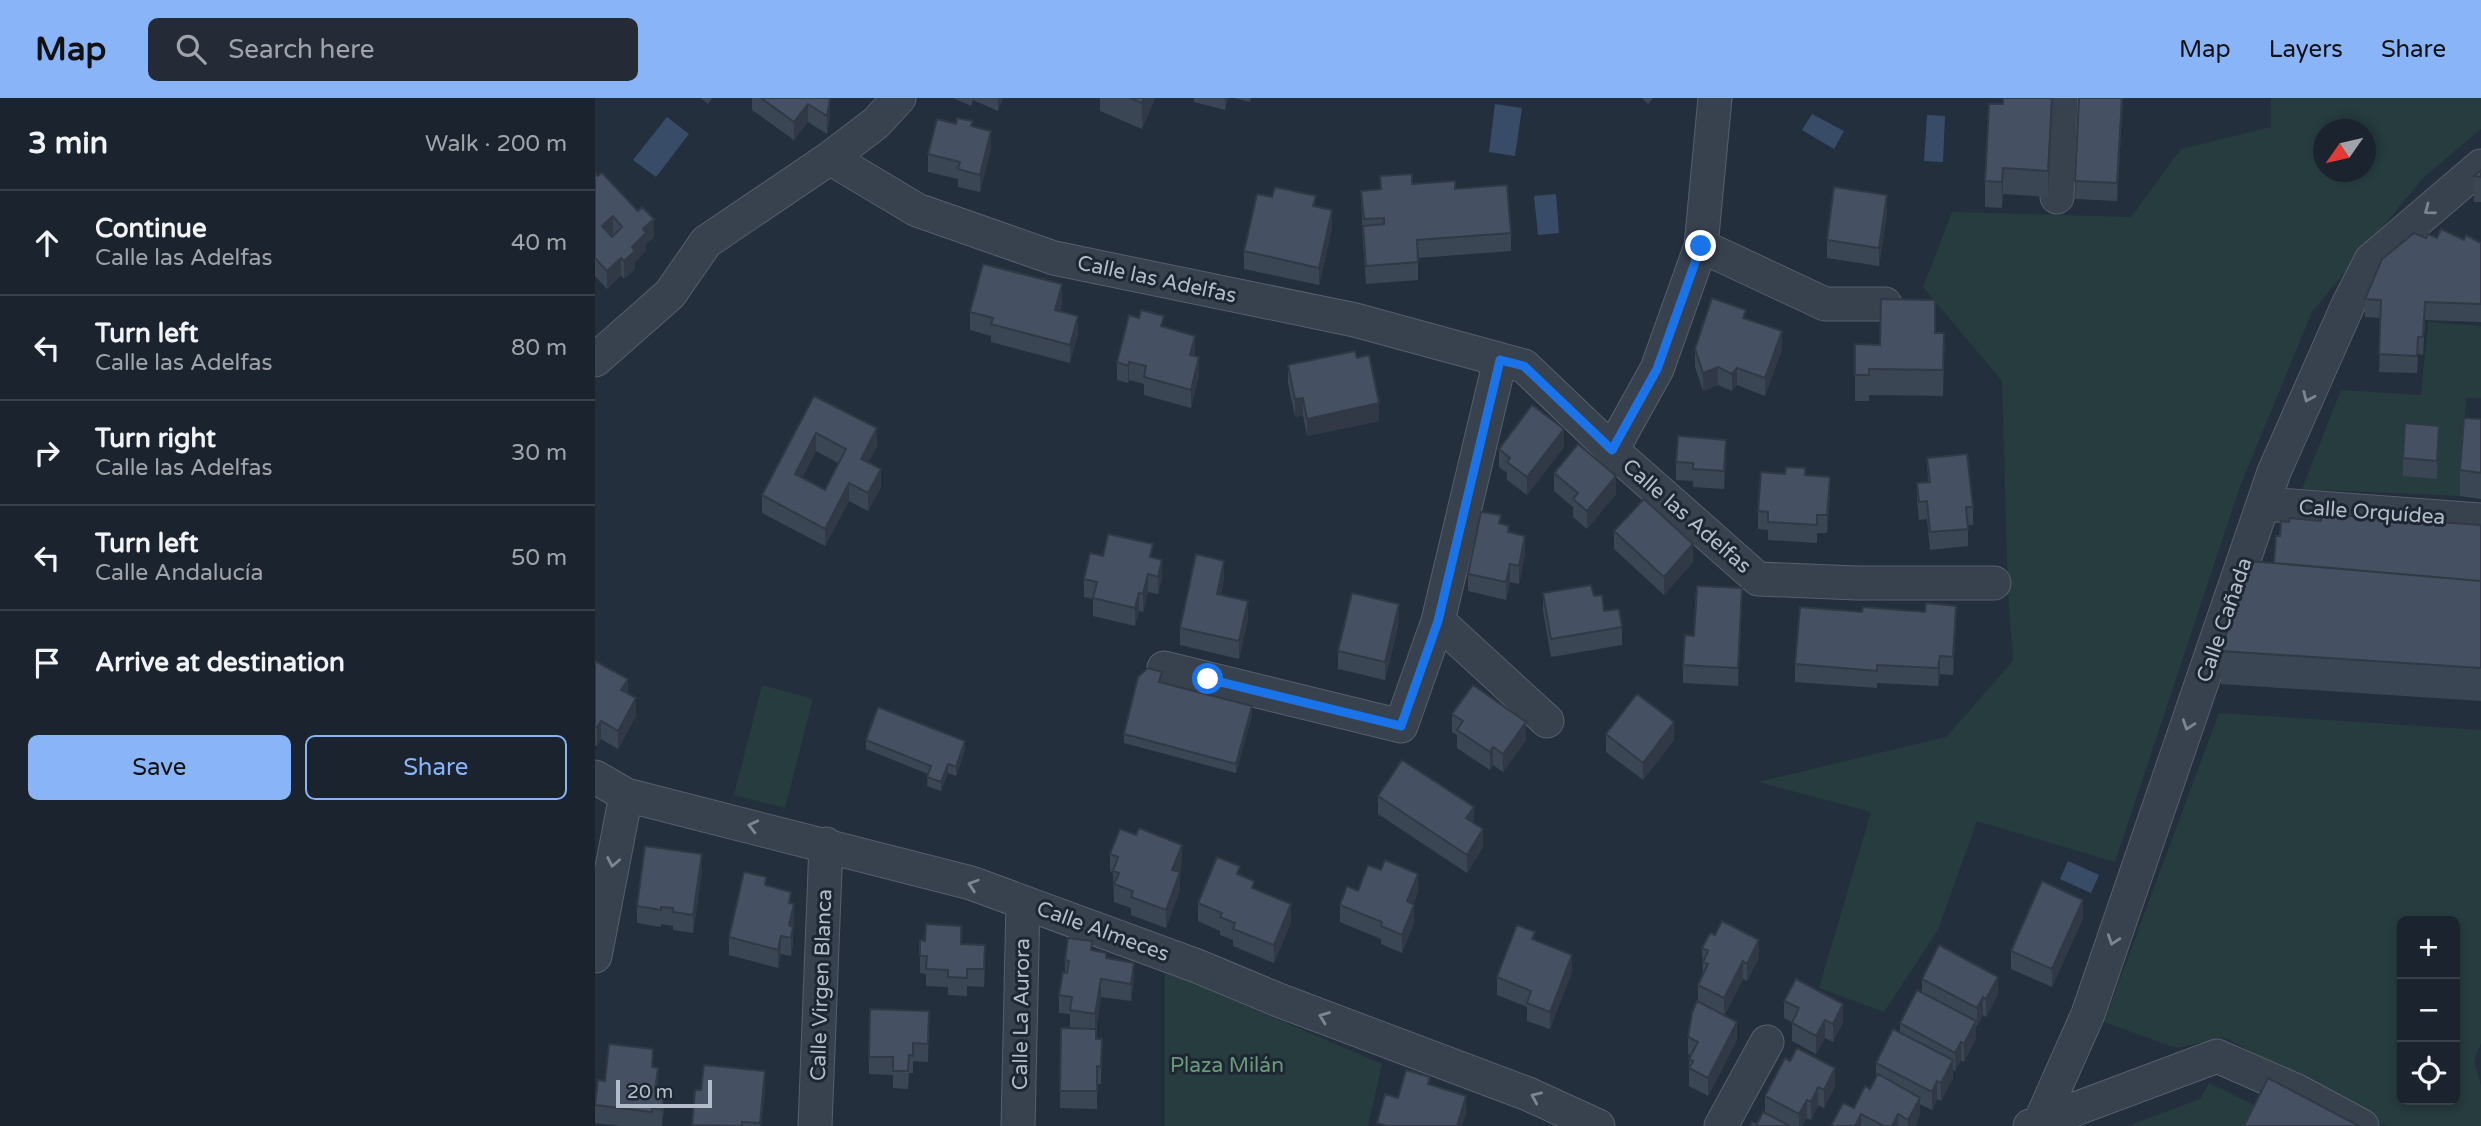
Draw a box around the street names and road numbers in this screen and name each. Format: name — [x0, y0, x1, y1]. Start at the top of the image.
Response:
street label: Calle las Adelfas — [1075, 250, 1239, 309]
street label: Calle las Adelfas — [1617, 454, 1756, 579]
street label: Calle Orquídea — [2298, 495, 2446, 530]
street label: Calle Cañada — [2191, 555, 2257, 686]
street label: Calle Virgen Blanca — [806, 889, 837, 1081]
street label: Calle Almeces — [1033, 896, 1173, 967]
street label: Calle La Aurora — [1008, 938, 1035, 1090]

